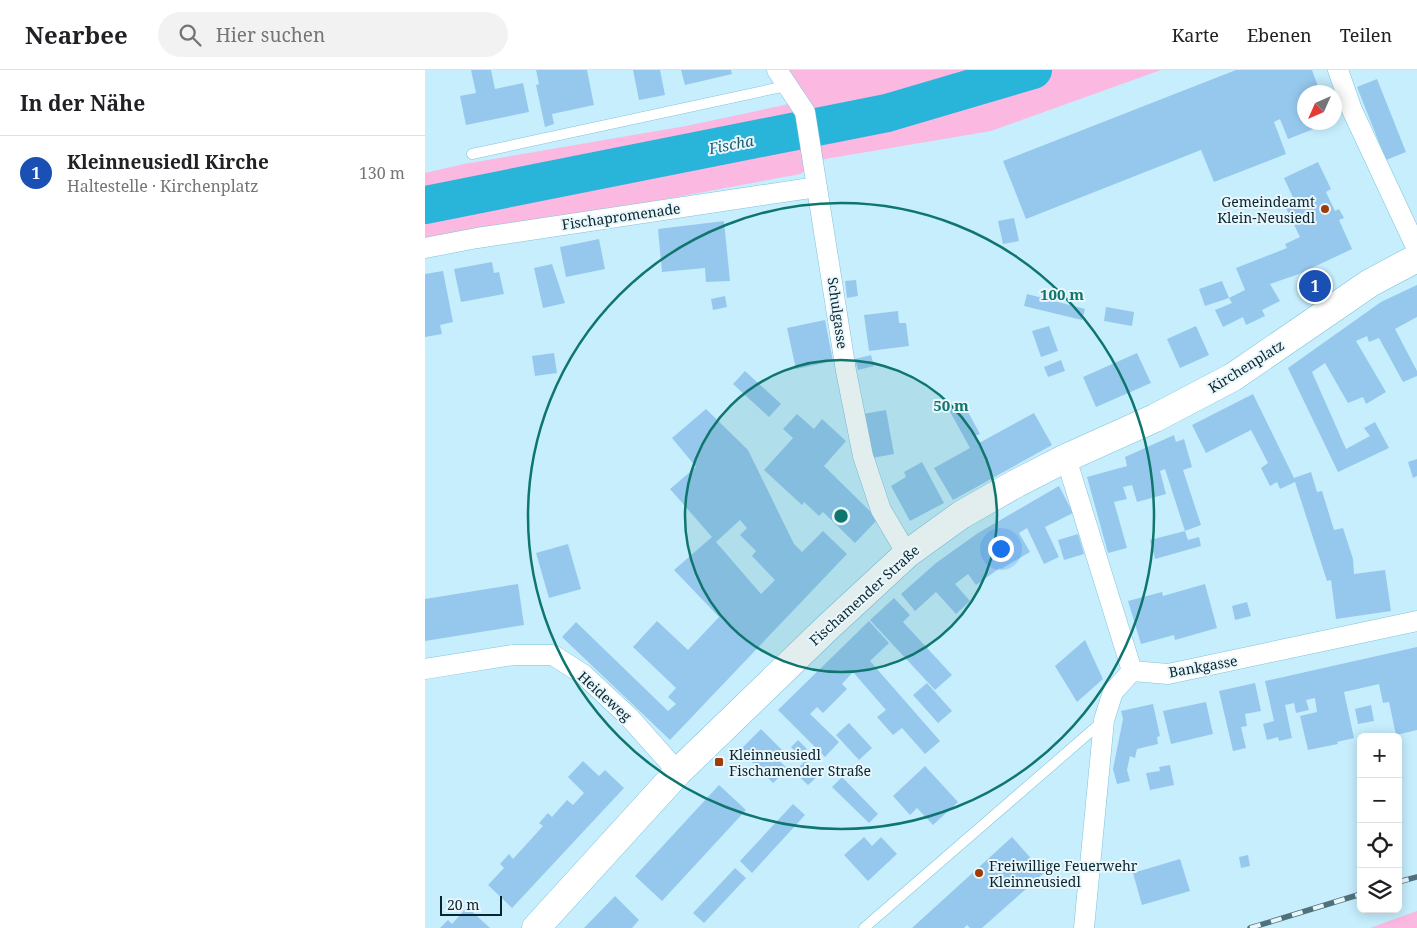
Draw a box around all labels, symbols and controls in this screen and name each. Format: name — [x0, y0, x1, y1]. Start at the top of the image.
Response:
search box — [158, 12, 508, 57]
text: Nearbee — [25, 18, 128, 51]
icon: search — [176, 21, 204, 49]
text: Hier suchen — [216, 22, 325, 48]
text: Karte — [1172, 23, 1219, 47]
text: Ebenen — [1247, 23, 1312, 47]
text: Teilen — [1340, 23, 1392, 47]
north arrow — [1297, 85, 1342, 130]
text: In der Nähe — [20, 89, 145, 117]
water label: Fischa — [706, 130, 755, 158]
text: Kleinneusiedl Kirche — [67, 149, 269, 175]
text: 1 — [31, 162, 41, 184]
text: 130 m — [359, 162, 405, 184]
text: Haltestelle · Kirchenplatz — [67, 175, 258, 197]
place label: Gemeindeamt Klein-Neusiedl — [1217, 192, 1316, 227]
street label: Fischapromenade — [560, 198, 682, 234]
marker: Gemeindeamt Klein-Neusiedl — [1319, 203, 1331, 215]
pin: 1 — [1299, 267, 1331, 305]
street label: Schulgasse — [824, 276, 852, 350]
text: 100 m — [1040, 284, 1084, 304]
street label: Kirchenplatz — [1204, 335, 1288, 397]
text: 50 m — [933, 395, 969, 415]
centre of rings — [832, 507, 850, 525]
your location — [988, 536, 1014, 562]
street label: Fischamender Straße — [805, 540, 923, 650]
street label: Bankgasse — [1167, 651, 1239, 681]
street label: Heideweg — [574, 667, 636, 726]
map controls — [1357, 733, 1402, 913]
button: + — [1357, 733, 1402, 778]
place label: Kleinneusiedl Fischamender Straße — [729, 745, 871, 780]
marker: Kleinneusiedl Fischamender Straße — [713, 756, 725, 768]
button: − — [1357, 778, 1402, 823]
button: locate — [1357, 823, 1402, 868]
place label: Freiwillige Feuerwehr Kleinneusiedl — [989, 856, 1138, 891]
marker: Freiwillige Feuerwehr Kleinneusiedl — [973, 867, 985, 879]
button: layers — [1357, 868, 1402, 913]
scale bar — [440, 893, 503, 916]
text: 20 m — [447, 895, 480, 914]

